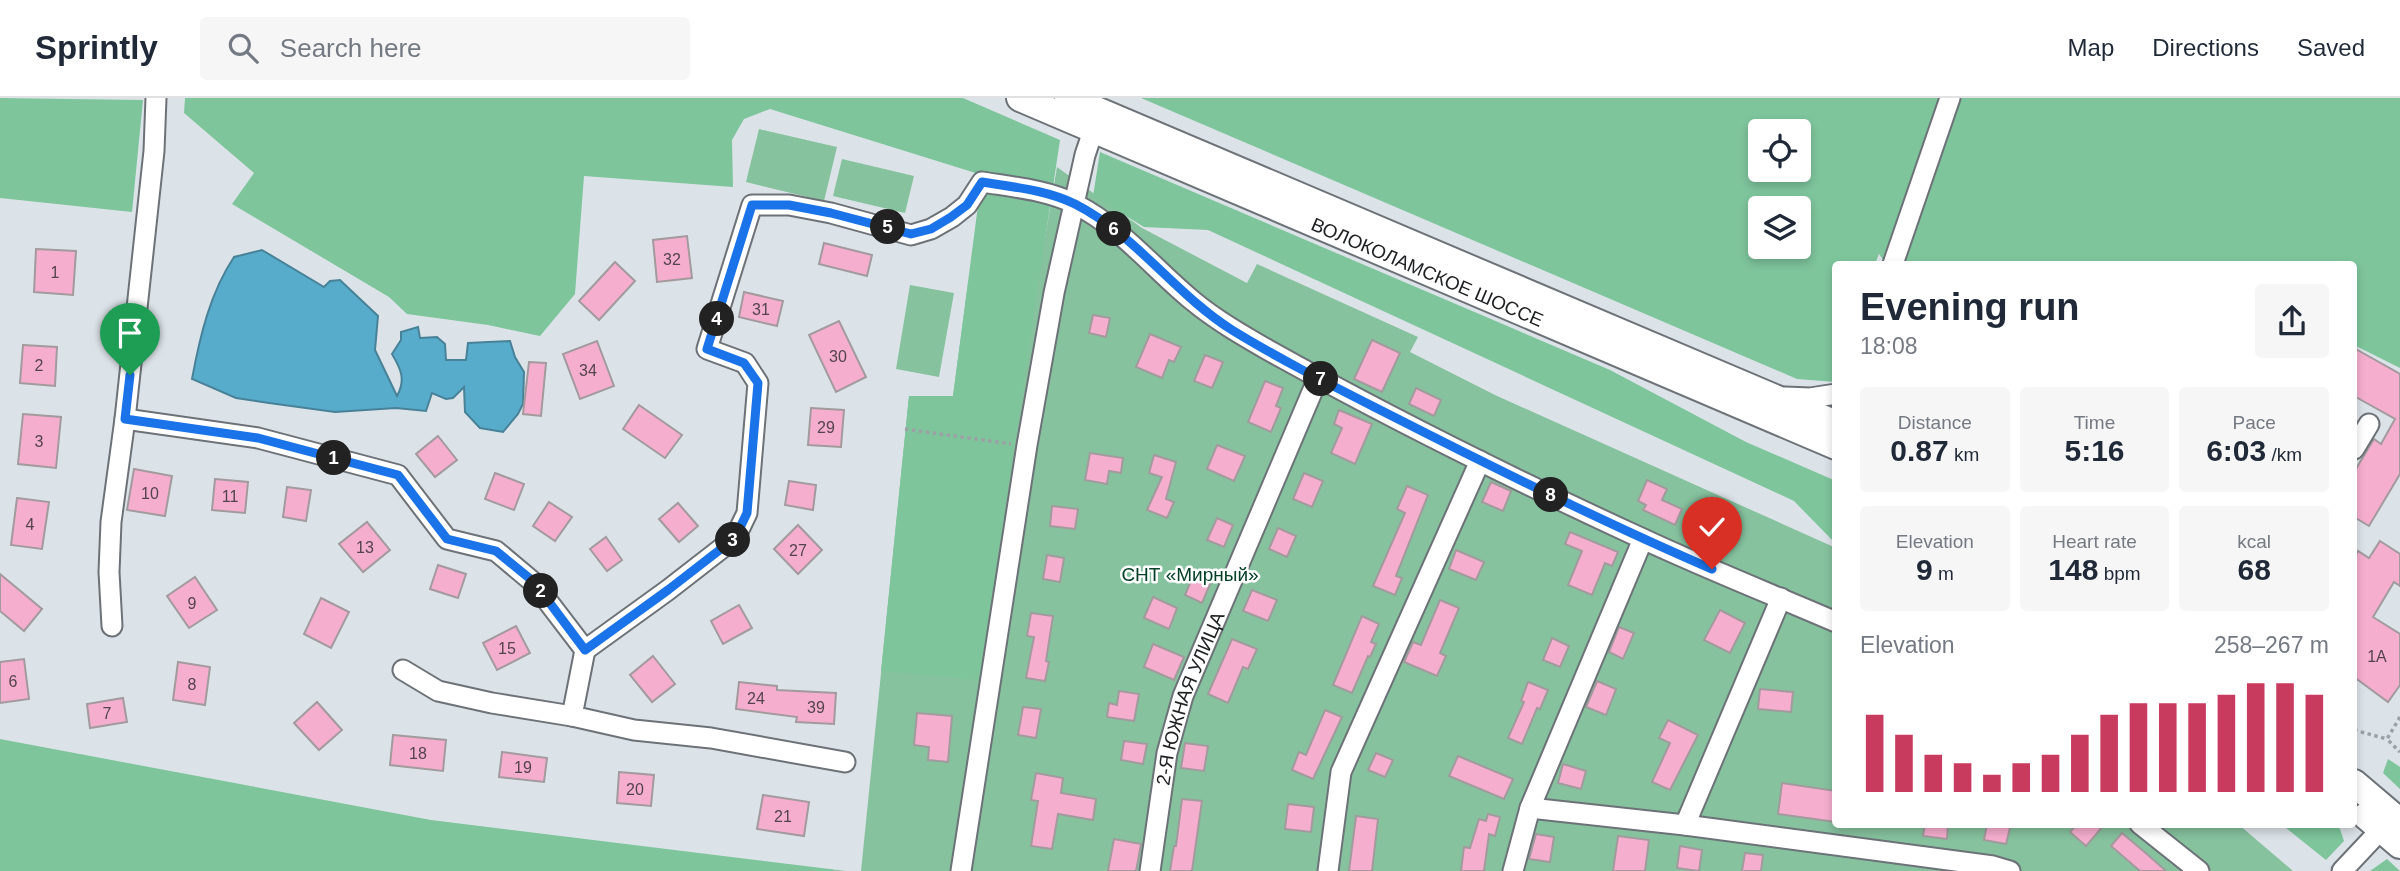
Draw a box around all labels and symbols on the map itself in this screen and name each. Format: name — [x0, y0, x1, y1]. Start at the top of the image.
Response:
pin: 5 — [870, 209, 906, 244]
pin: 6 — [1096, 212, 1132, 246]
street label: ВОЛОКОЛАМСКОЕ ШОССЕ — [1308, 213, 1547, 330]
house number: 32 — [663, 251, 681, 268]
house number: 1 — [51, 264, 60, 281]
house number: 31 — [752, 301, 770, 318]
pin: 4 — [700, 302, 734, 336]
pin — [100, 303, 160, 375]
house number: 30 — [829, 348, 847, 365]
house number: 2 — [35, 357, 44, 374]
house number: 34 — [579, 362, 597, 379]
pin: 7 — [1304, 362, 1338, 396]
house number: 29 — [817, 419, 835, 436]
house number: 3 — [35, 433, 44, 450]
pin: 1 — [316, 440, 352, 476]
pin: 8 — [1534, 478, 1568, 512]
house number: 10 — [141, 485, 159, 502]
house number: 11 — [222, 488, 238, 505]
pin — [1682, 497, 1742, 569]
house number: 4 — [26, 516, 35, 533]
pin: 3 — [716, 522, 750, 558]
house number: 13 — [356, 539, 374, 556]
house number: 27 — [789, 542, 807, 559]
park label: СНТ «Мирный» — [1121, 564, 1259, 585]
pin: 2 — [524, 574, 558, 608]
house number: 9 — [188, 595, 197, 612]
street label: 2-Я ЮЖНАЯ УЛИЦА — [1152, 608, 1228, 786]
house number: 15 — [498, 640, 516, 657]
house number: 1А — [2367, 648, 2387, 665]
house number: 6 — [9, 673, 18, 690]
house number: 8 — [188, 676, 197, 693]
house number: 24 — [747, 690, 765, 707]
house number: 39 — [807, 699, 825, 716]
house number: 7 — [103, 705, 112, 722]
house number: 18 — [409, 745, 427, 762]
house number: 19 — [514, 759, 532, 776]
house number: 20 — [626, 781, 644, 798]
house number: 21 — [774, 808, 792, 825]

